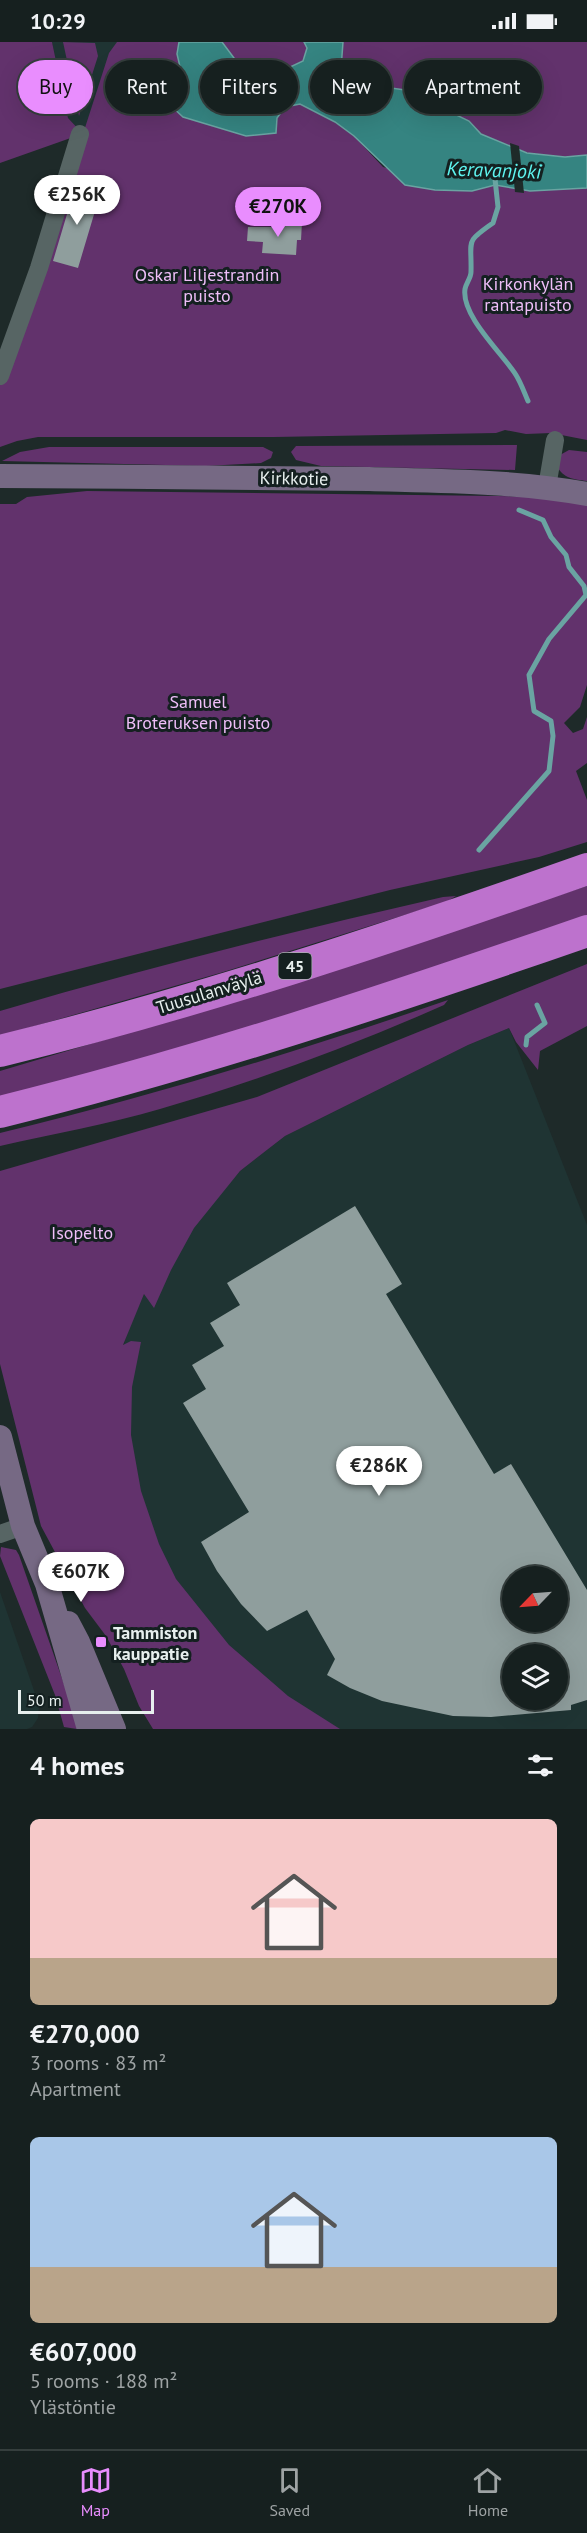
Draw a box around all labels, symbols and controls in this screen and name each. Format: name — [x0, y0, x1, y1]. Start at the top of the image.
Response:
text: 10:29 — [30, 7, 86, 35]
chip: Buy — [18, 60, 93, 114]
chip: Rent — [105, 60, 188, 114]
chip: Filters — [200, 60, 298, 114]
chip: New — [310, 60, 392, 114]
chip: Apartment — [404, 60, 542, 114]
water label: Keravanjoki — [446, 155, 542, 185]
pin: €256K — [35, 175, 119, 226]
text: €256K — [48, 181, 106, 207]
pin: €270K — [236, 187, 320, 238]
text: €270K — [249, 193, 307, 219]
park label: Oskar Liljestrandin puisto — [135, 263, 279, 307]
park label: Kirkonkylän rantapuisto — [483, 272, 573, 316]
street label: Kirkkotie — [259, 466, 329, 490]
park label: Samuel Broteruksen puisto — [126, 690, 270, 734]
road number: 45 — [278, 953, 312, 979]
street label: Tuusulanväylä — [154, 965, 264, 1019]
park label: Isopelto — [51, 1221, 113, 1244]
pin: €286K — [337, 1446, 421, 1497]
text: €286K — [350, 1452, 408, 1478]
pin: €607K — [39, 1552, 123, 1603]
text: €607K — [52, 1558, 110, 1584]
north arrow — [502, 1566, 568, 1632]
map controls — [502, 1566, 568, 1710]
place label: Tammiston kauppatie — [113, 1621, 197, 1665]
marker: Tammiston kauppatie — [94, 1635, 108, 1649]
button: layers — [502, 1644, 568, 1710]
scale bar — [18, 1687, 154, 1714]
text: 50 m — [27, 1690, 62, 1710]
text: 4 homes — [30, 1749, 125, 1782]
icon: filters — [524, 1749, 557, 1782]
icon: home — [240, 1858, 348, 1966]
text: €270,000 — [30, 2017, 140, 2050]
text: 3 rooms · 83 m² — [30, 2050, 166, 2076]
text: Apartment — [30, 2076, 121, 2102]
icon: home — [240, 2176, 348, 2284]
text: €607,000 — [30, 2335, 137, 2368]
text: 5 rooms · 188 m² — [30, 2368, 177, 2394]
text: Ylästöntie — [30, 2394, 116, 2420]
tab: Map — [79, 2464, 112, 2520]
tab: Saved — [269, 2464, 310, 2520]
tab: Home — [468, 2464, 508, 2520]

